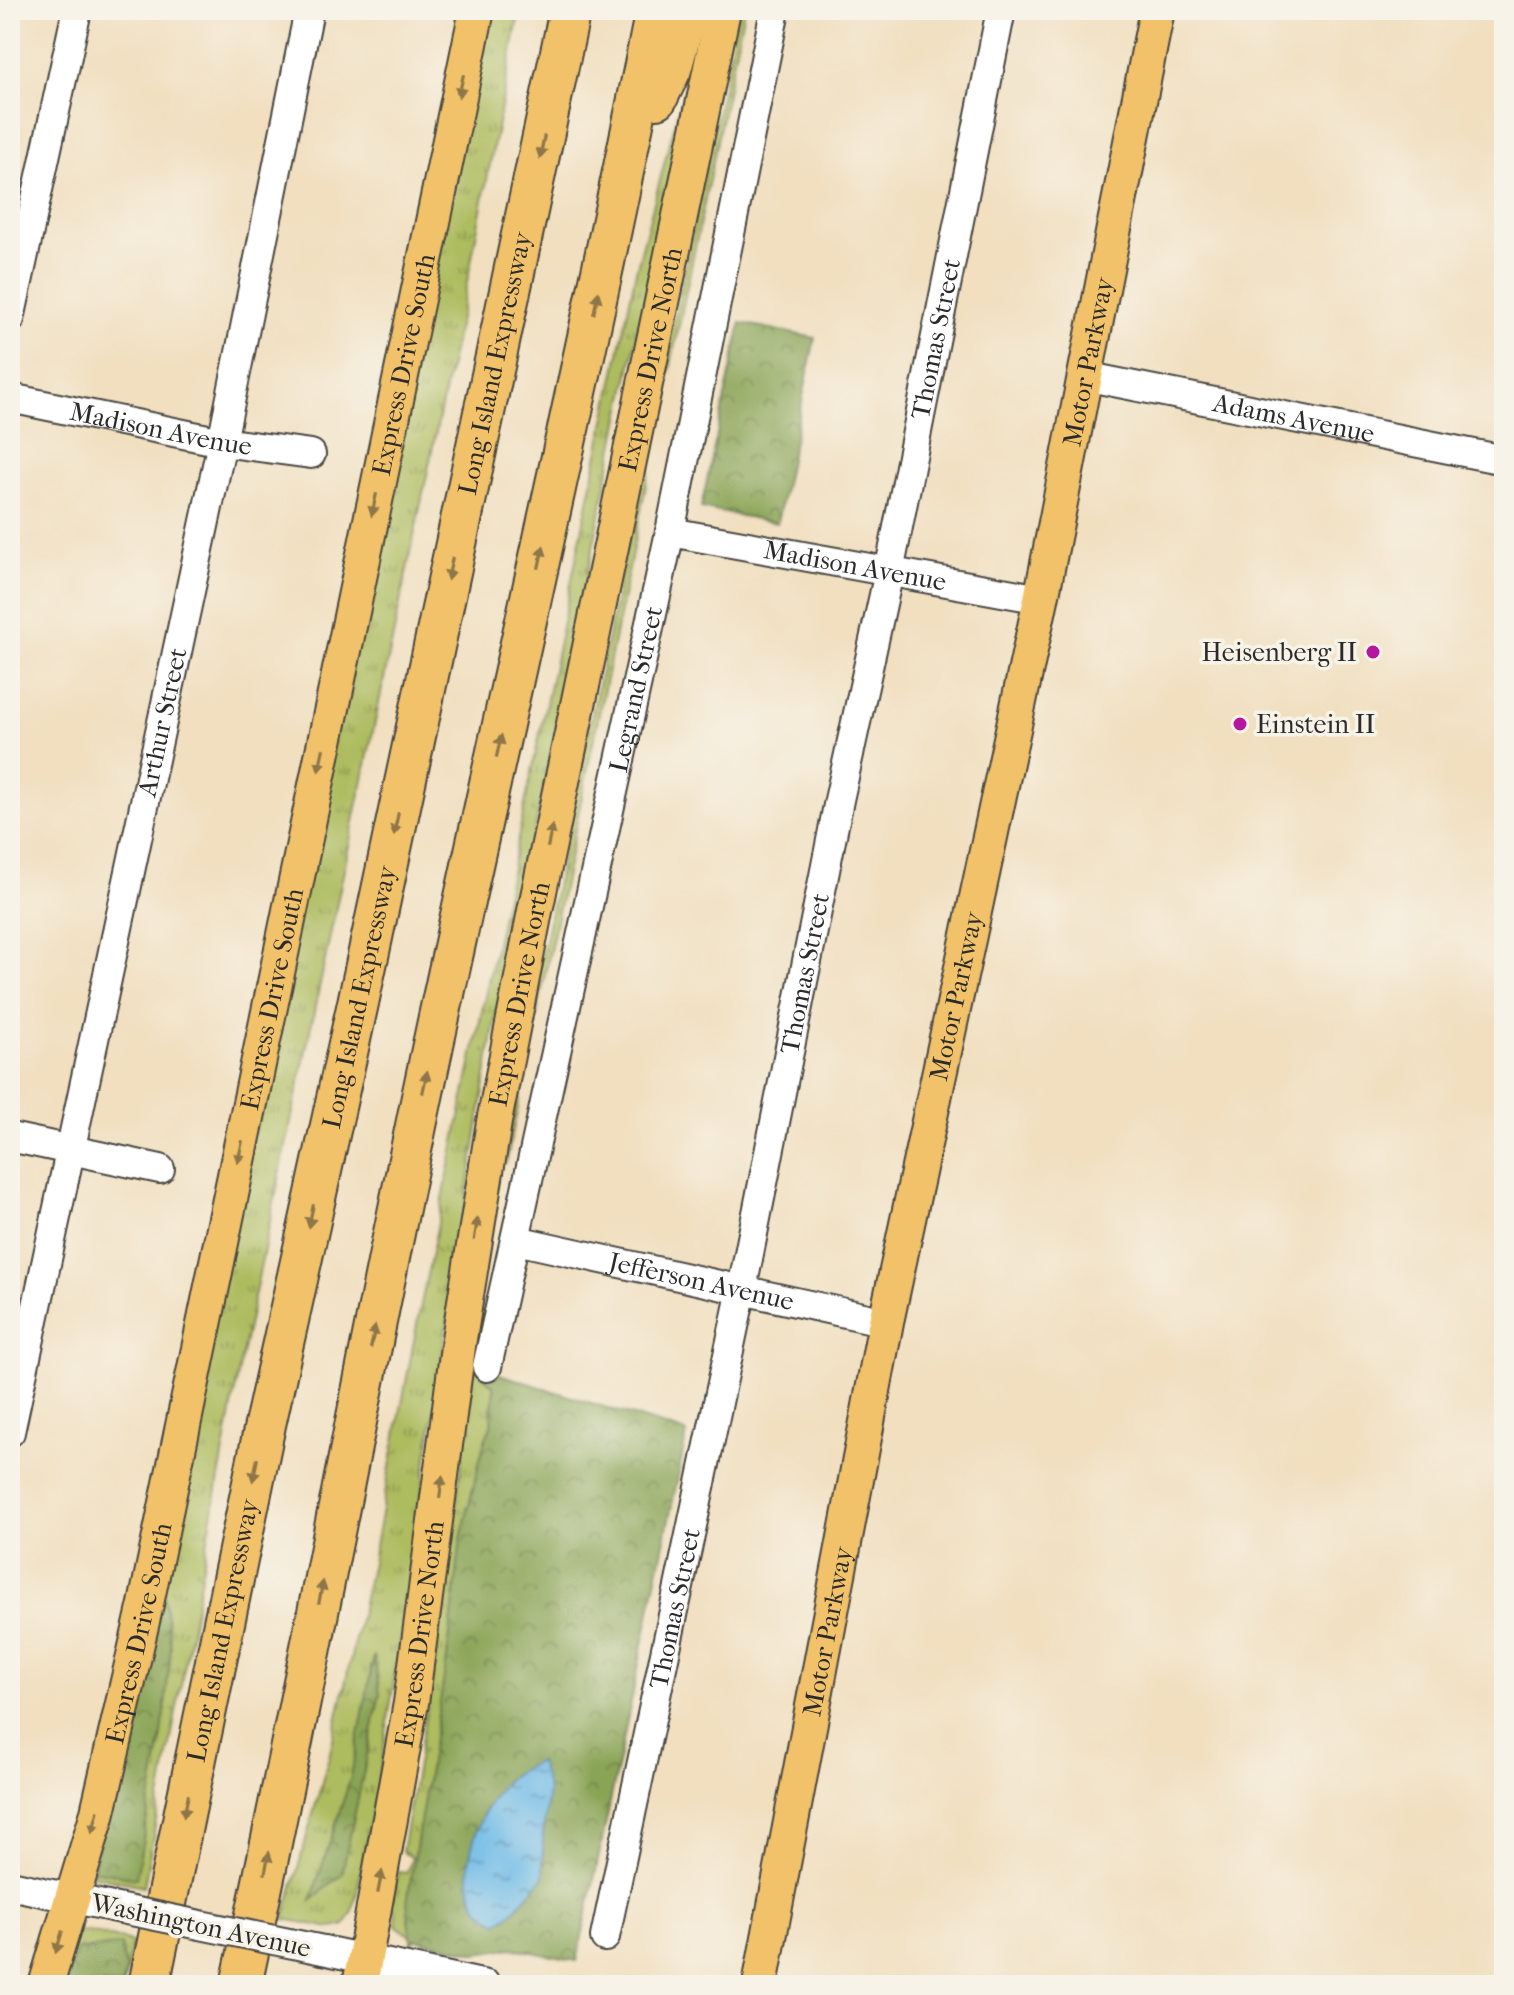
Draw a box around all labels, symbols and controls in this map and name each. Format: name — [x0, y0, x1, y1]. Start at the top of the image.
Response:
one-way arrow — [454, 74, 467, 99]
one-way arrow — [535, 135, 548, 160]
street label: Long Island Expressway — [452, 228, 538, 498]
street label: Express Drive North — [612, 244, 689, 474]
street label: Express Drive South — [366, 250, 442, 478]
street label: Thomas Street — [905, 255, 967, 422]
street label: Motor Parkway — [1056, 274, 1120, 449]
one-way arrow — [590, 290, 603, 315]
street label: Adams Avenue — [1209, 387, 1377, 450]
street label: Madison Avenue — [67, 396, 254, 462]
one-way arrow — [367, 493, 380, 518]
street label: Madison Avenue — [761, 534, 949, 598]
one-way arrow — [535, 544, 548, 569]
one-way arrow — [443, 557, 456, 582]
street label: Legrand Street — [603, 603, 669, 775]
place label: Heisenberg II — [1202, 637, 1357, 668]
marker: Heisenberg II — [1364, 643, 1382, 661]
street label: Arthur Street — [131, 644, 194, 801]
place label: Einstein II — [1256, 709, 1375, 740]
marker: Einstein II — [1231, 715, 1249, 733]
one-way arrow — [493, 734, 506, 759]
one-way arrow — [314, 748, 327, 773]
one-way arrow — [389, 811, 402, 836]
one-way arrow — [545, 823, 557, 848]
street label: Long Island Expressway — [316, 862, 403, 1131]
street label: Express Drive North — [482, 878, 557, 1109]
street label: Express Drive South — [234, 885, 310, 1113]
street label: Thomas Street — [774, 890, 836, 1057]
street label: Motor Parkway — [923, 908, 990, 1084]
one-way arrow — [419, 1069, 432, 1094]
one-way arrow — [233, 1139, 246, 1164]
one-way arrow — [304, 1203, 317, 1228]
one-way arrow — [470, 1216, 483, 1241]
street label: Jefferson Avenue — [604, 1246, 797, 1317]
one-way arrow — [367, 1324, 380, 1349]
one-way arrow — [248, 1457, 261, 1482]
one-way arrow — [435, 1474, 448, 1499]
street label: Long Island Expressway — [181, 1495, 265, 1765]
street label: Express Drive South — [99, 1519, 179, 1747]
street label: Express Drive North — [388, 1519, 451, 1750]
street label: Thomas Street — [643, 1525, 707, 1691]
street label: Motor Parkway — [796, 1543, 859, 1719]
one-way arrow — [316, 1579, 328, 1604]
one-way arrow — [179, 1794, 192, 1819]
one-way arrow — [89, 1809, 101, 1834]
one-way arrow — [261, 1850, 273, 1875]
one-way arrow — [374, 1869, 386, 1894]
street label: Washington Avenue — [87, 1887, 314, 1964]
one-way arrow — [53, 1930, 65, 1954]

